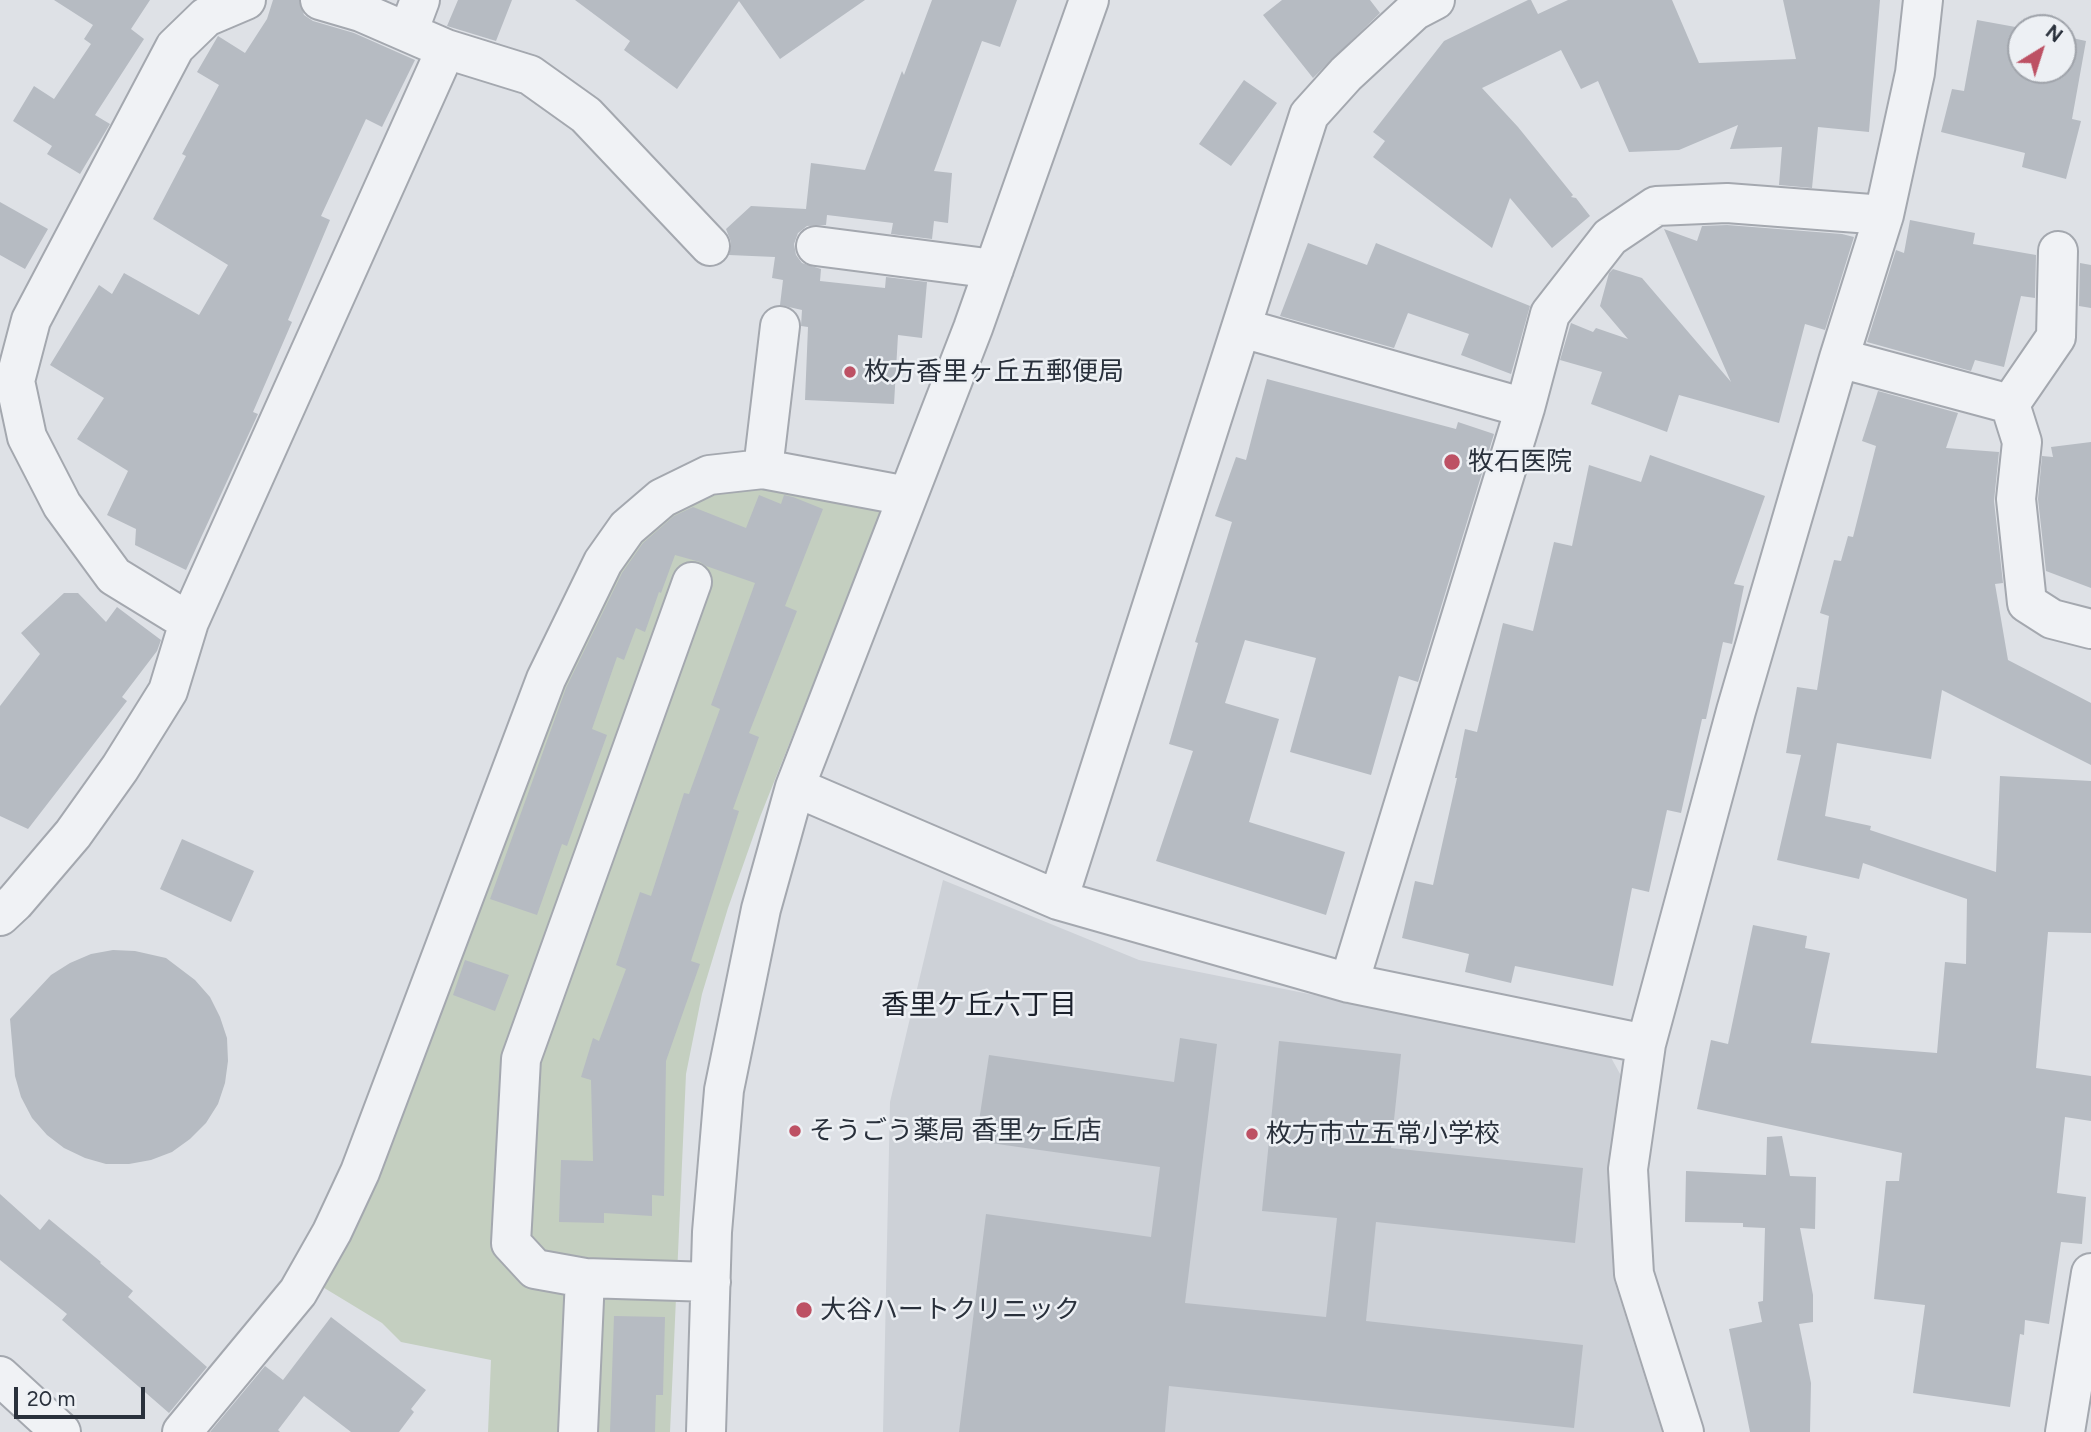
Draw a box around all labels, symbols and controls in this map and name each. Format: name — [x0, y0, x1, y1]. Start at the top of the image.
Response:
north arrow — [2007, 14, 2077, 84]
text: N — [2041, 20, 2067, 47]
place label: 枚方香里ヶ丘五郵便局 — [864, 356, 1124, 388]
marker: 枚方香里ヶ丘五郵便局 — [842, 364, 858, 380]
place label: 牧石医院 — [1468, 446, 1572, 478]
marker: 牧石医院 — [1442, 452, 1462, 472]
district label: 香里ケ丘六丁目 — [881, 989, 1077, 1023]
place label: そうごう薬局 香里ヶ丘店 — [809, 1115, 1101, 1147]
place label: 枚方市立五常小学校 — [1266, 1118, 1500, 1150]
marker: そうごう薬局 香里ヶ丘店 — [787, 1123, 803, 1139]
marker: 枚方市立五常小学校 — [1244, 1126, 1260, 1142]
place label: 大谷ハートクリニック — [820, 1294, 1080, 1326]
marker: 大谷ハートクリニック — [794, 1300, 814, 1320]
scale bar — [18, 1372, 149, 1416]
text: 20 m — [27, 1386, 75, 1411]

